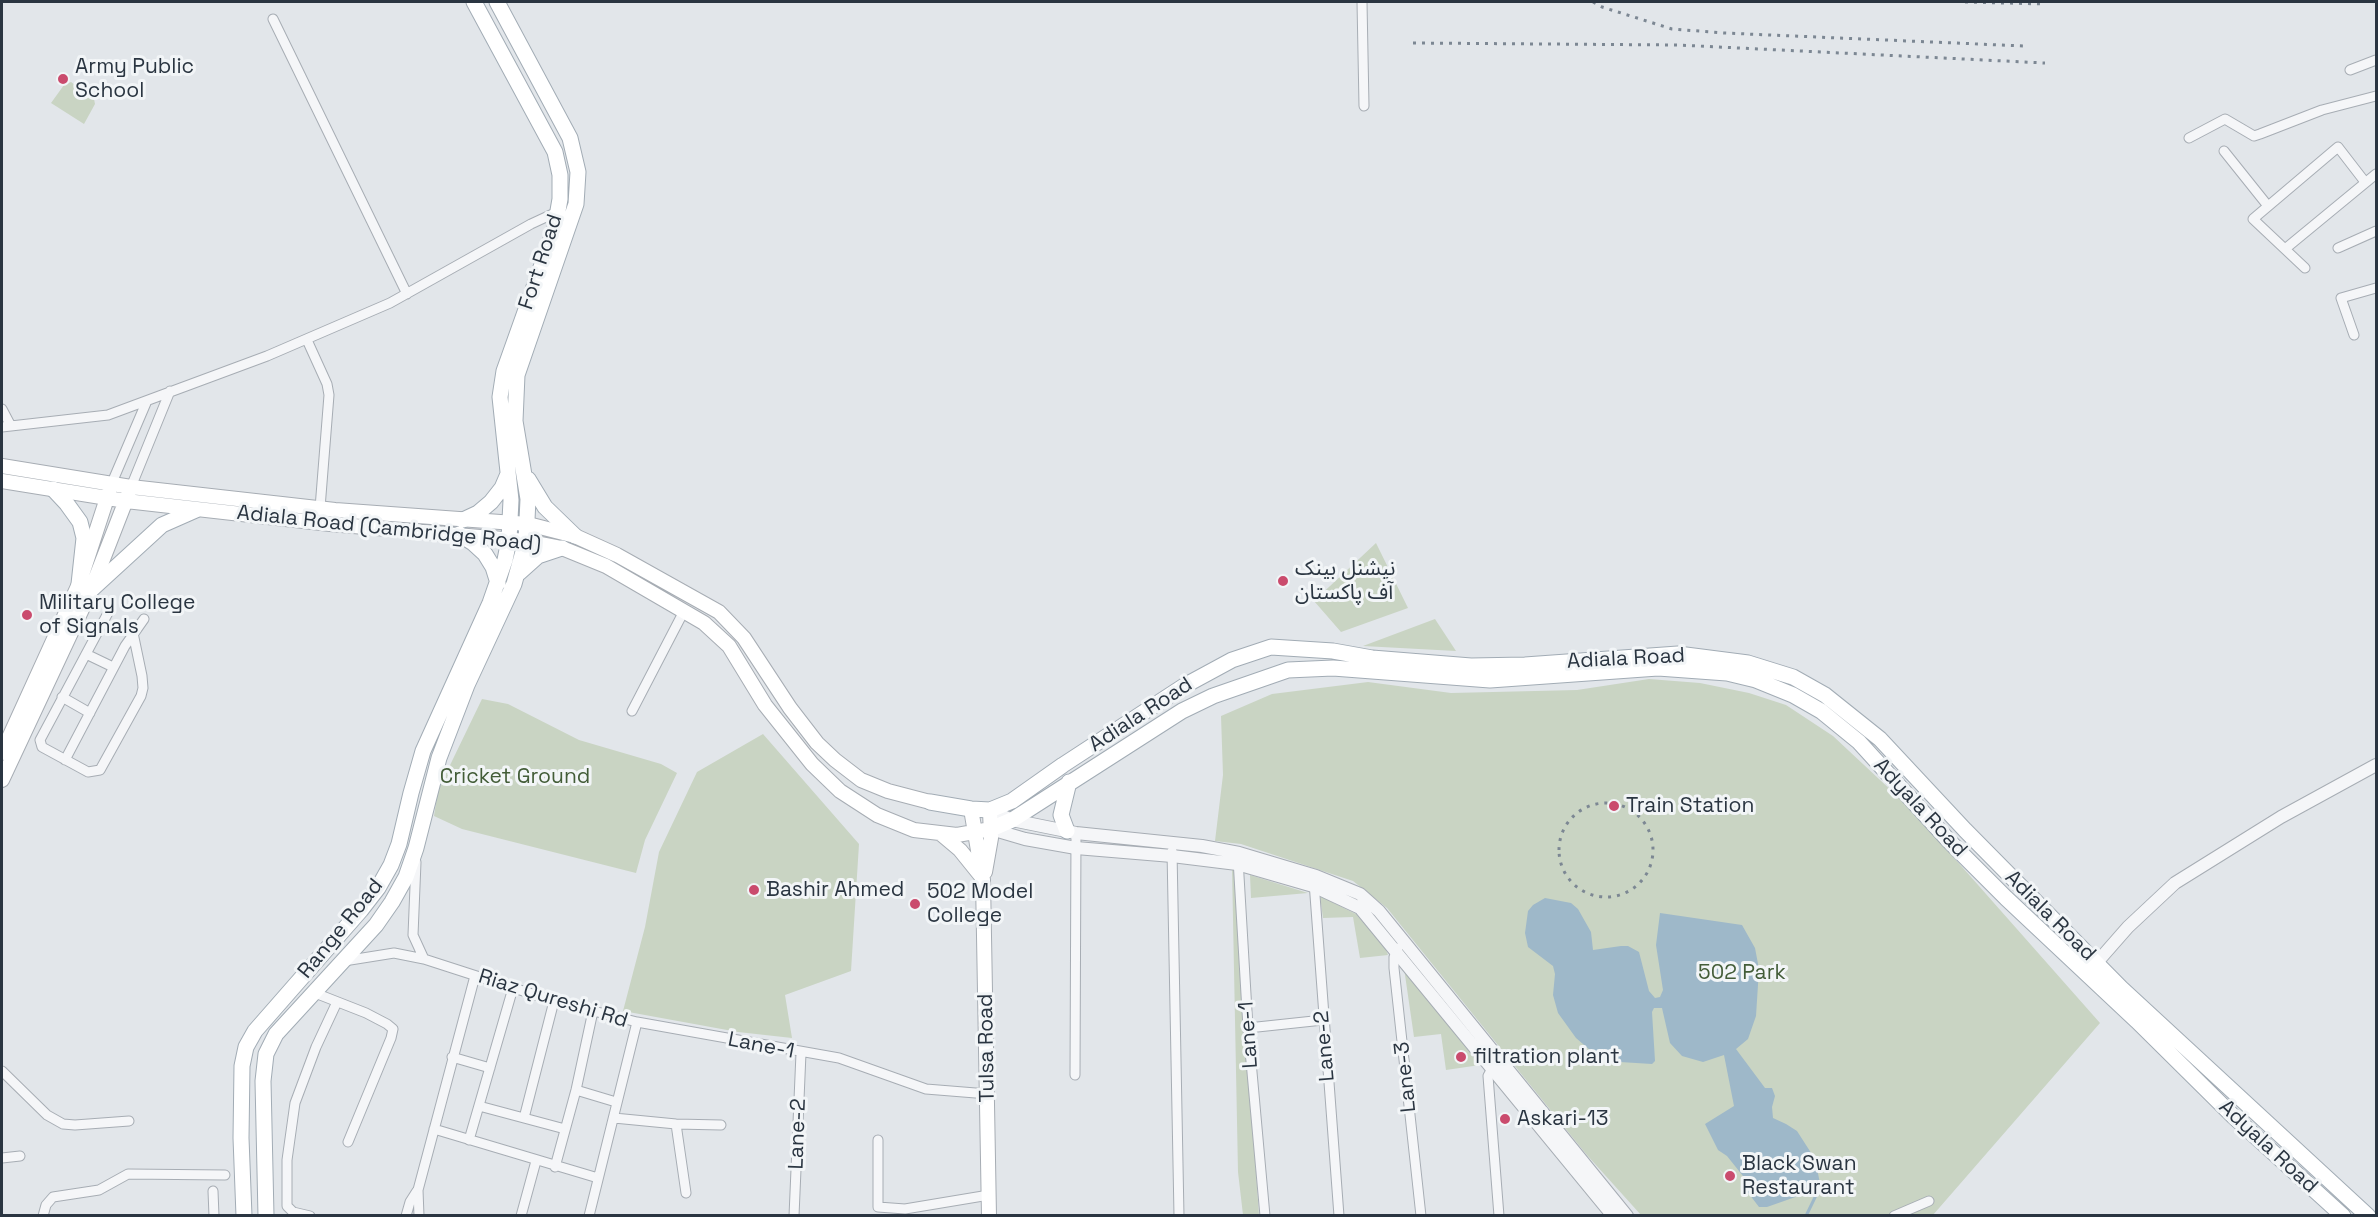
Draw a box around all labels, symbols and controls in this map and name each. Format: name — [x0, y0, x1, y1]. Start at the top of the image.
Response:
place label: Army Public School — [75, 54, 194, 104]
marker: Army Public School — [56, 72, 70, 86]
street label: Fort Road — [514, 211, 568, 313]
street label: Adiala Road (Cambridge Road) — [236, 500, 542, 558]
place label: نیشنل بینک آف پاکستان — [1295, 556, 1395, 606]
marker: نیشنل بینک آف پاکستان — [1276, 574, 1290, 588]
place label: Military College of Signals — [39, 590, 196, 640]
marker: Military College of Signals — [20, 608, 34, 622]
street label: Adiala Road — [1566, 643, 1686, 675]
street label: Adiala Road — [1085, 672, 1197, 758]
street label: Adyala Road — [1868, 753, 1972, 863]
park label: Cricket Ground — [440, 764, 590, 790]
place label: Train Station — [1626, 793, 1754, 819]
marker: Train Station — [1607, 799, 1621, 813]
street label: Adiala Road — [1999, 865, 2101, 967]
street label: Range Road — [293, 874, 389, 984]
place label: Bashir Ahmed — [766, 877, 904, 903]
place label: 502 Model College — [927, 879, 1033, 929]
marker: Bashir Ahmed — [747, 883, 761, 897]
marker: 502 Model College — [908, 897, 922, 911]
park label: 502 Park — [1698, 960, 1786, 986]
street label: Riaz Qureshi Rd — [475, 964, 631, 1034]
street label: Tulsa Road — [973, 993, 1001, 1103]
street label: Lane-1 — [1234, 1001, 1264, 1069]
street label: Lane-2 — [1309, 1010, 1341, 1082]
street label: Lane-1 — [726, 1027, 796, 1065]
street label: Lane-3 — [1390, 1040, 1422, 1114]
place label: filtration plant — [1473, 1044, 1620, 1070]
marker: filtration plant — [1454, 1050, 1468, 1064]
street label: Adyala Road — [2213, 1095, 2323, 1199]
street label: Lane-2 — [784, 1098, 812, 1170]
place label: Askari-13 — [1517, 1106, 1609, 1132]
marker: Askari-13 — [1498, 1112, 1512, 1126]
place label: Black Swan Restaurant — [1742, 1151, 1857, 1201]
marker: Black Swan Restaurant — [1723, 1169, 1737, 1183]

